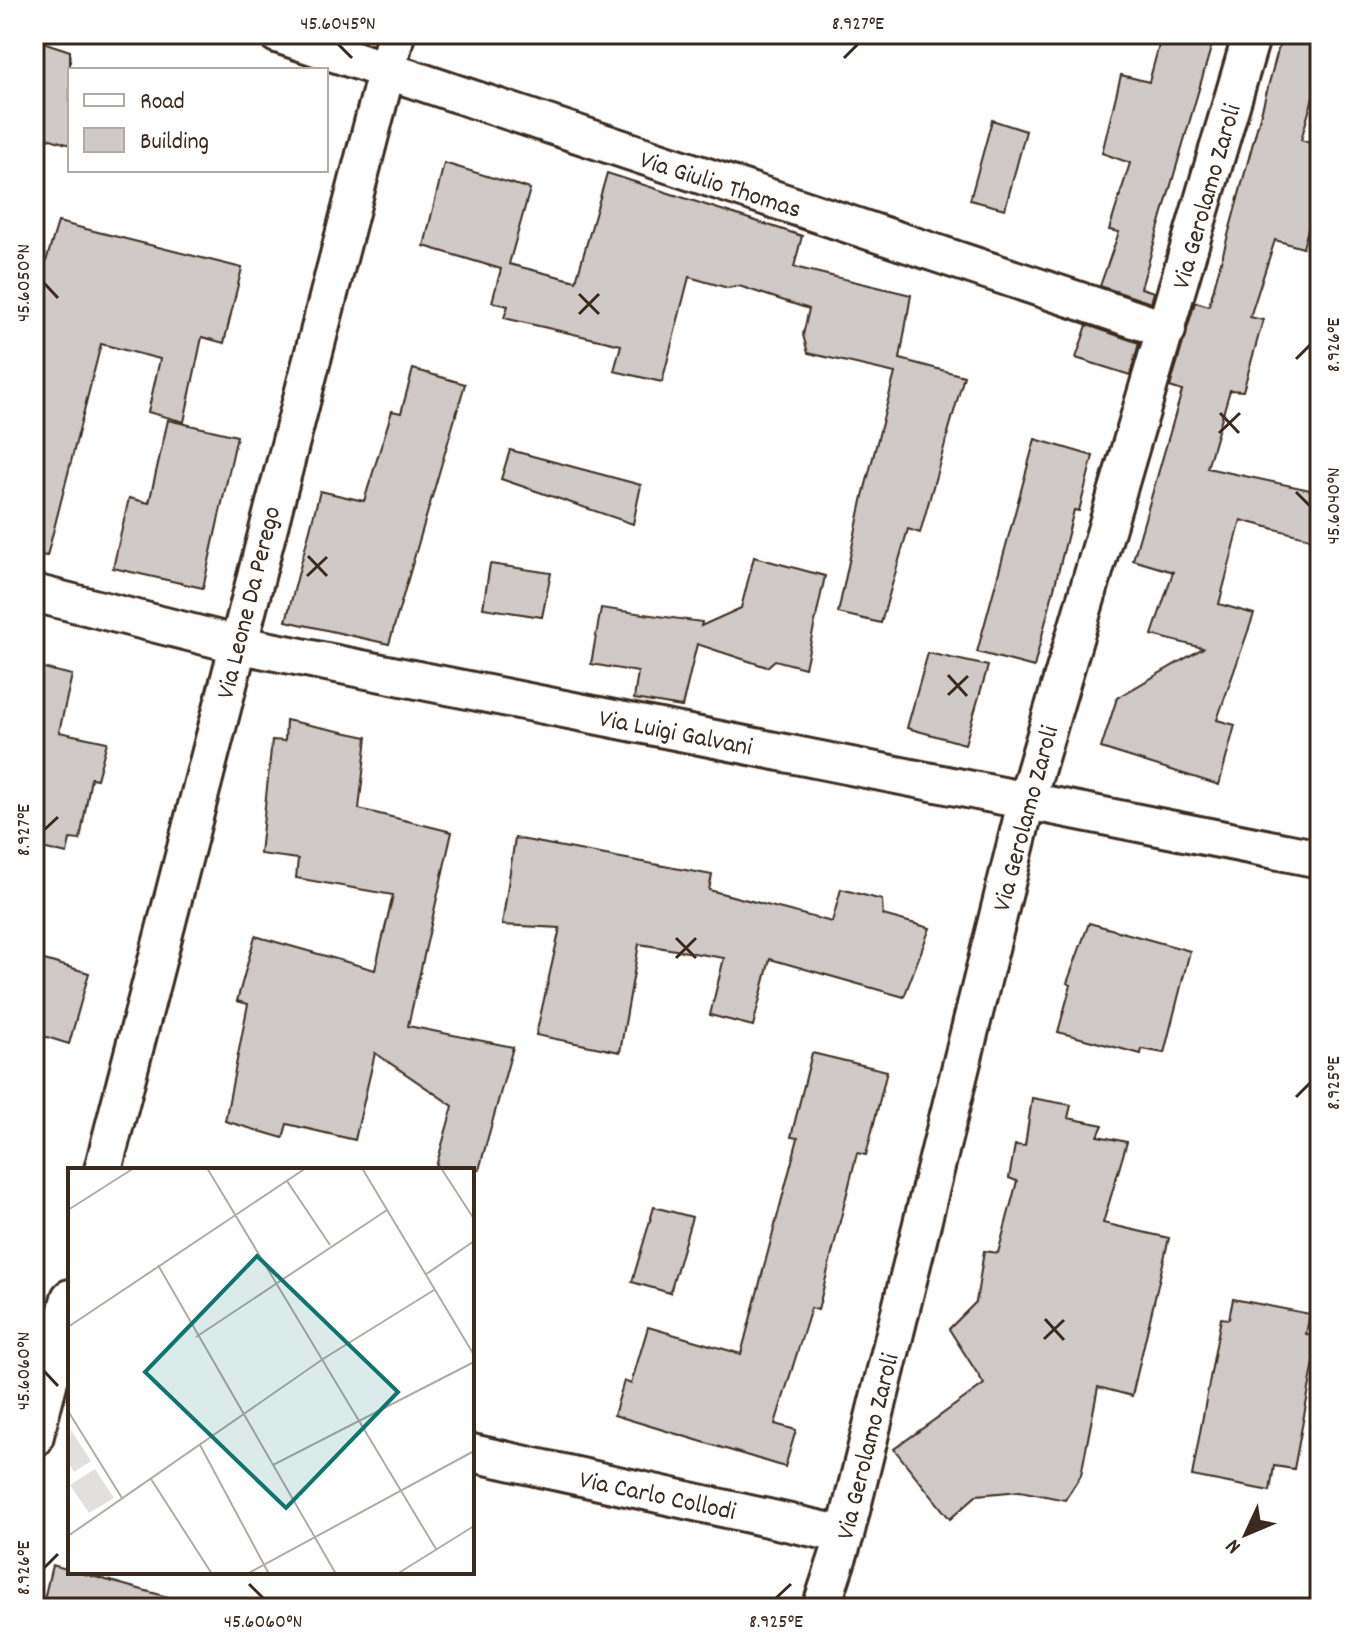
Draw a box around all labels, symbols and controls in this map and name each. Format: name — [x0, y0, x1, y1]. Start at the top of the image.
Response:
text: 45.6045°N — [300, 11, 376, 39]
text: 8.927°E — [832, 11, 884, 39]
legend — [68, 68, 328, 172]
text: Road — [140, 86, 185, 120]
street label: Via Gerolamo Zaroli — [1164, 100, 1253, 294]
text: Building — [140, 126, 209, 160]
street label: Via Giulio Thomas — [634, 143, 805, 230]
text: 45.6050°N — [11, 244, 39, 322]
text: 8.926°E — [1321, 318, 1349, 372]
text: 45.6040°N — [1321, 467, 1349, 545]
street label: Via Leone Da Perego — [209, 503, 292, 703]
street label: Via Luigi Galvani — [596, 701, 755, 767]
street label: Via Gerolamo Zaroli — [985, 722, 1070, 916]
text: 8.927°E — [11, 804, 39, 856]
text: 8.925°E — [1321, 1056, 1349, 1110]
inset map — [68, 1168, 474, 1574]
text: 45.6060°N — [11, 1332, 39, 1410]
street label: Via Gerolamo Zaroli — [828, 1350, 910, 1544]
street label: Via Carlo Collodi — [576, 1463, 739, 1532]
north arrow — [1206, 1494, 1286, 1574]
text: N — [1219, 1531, 1249, 1560]
text: 8.926°E — [11, 1541, 39, 1595]
text: 45.6060°N — [224, 1609, 302, 1637]
text: 8.925°E — [749, 1609, 803, 1637]

